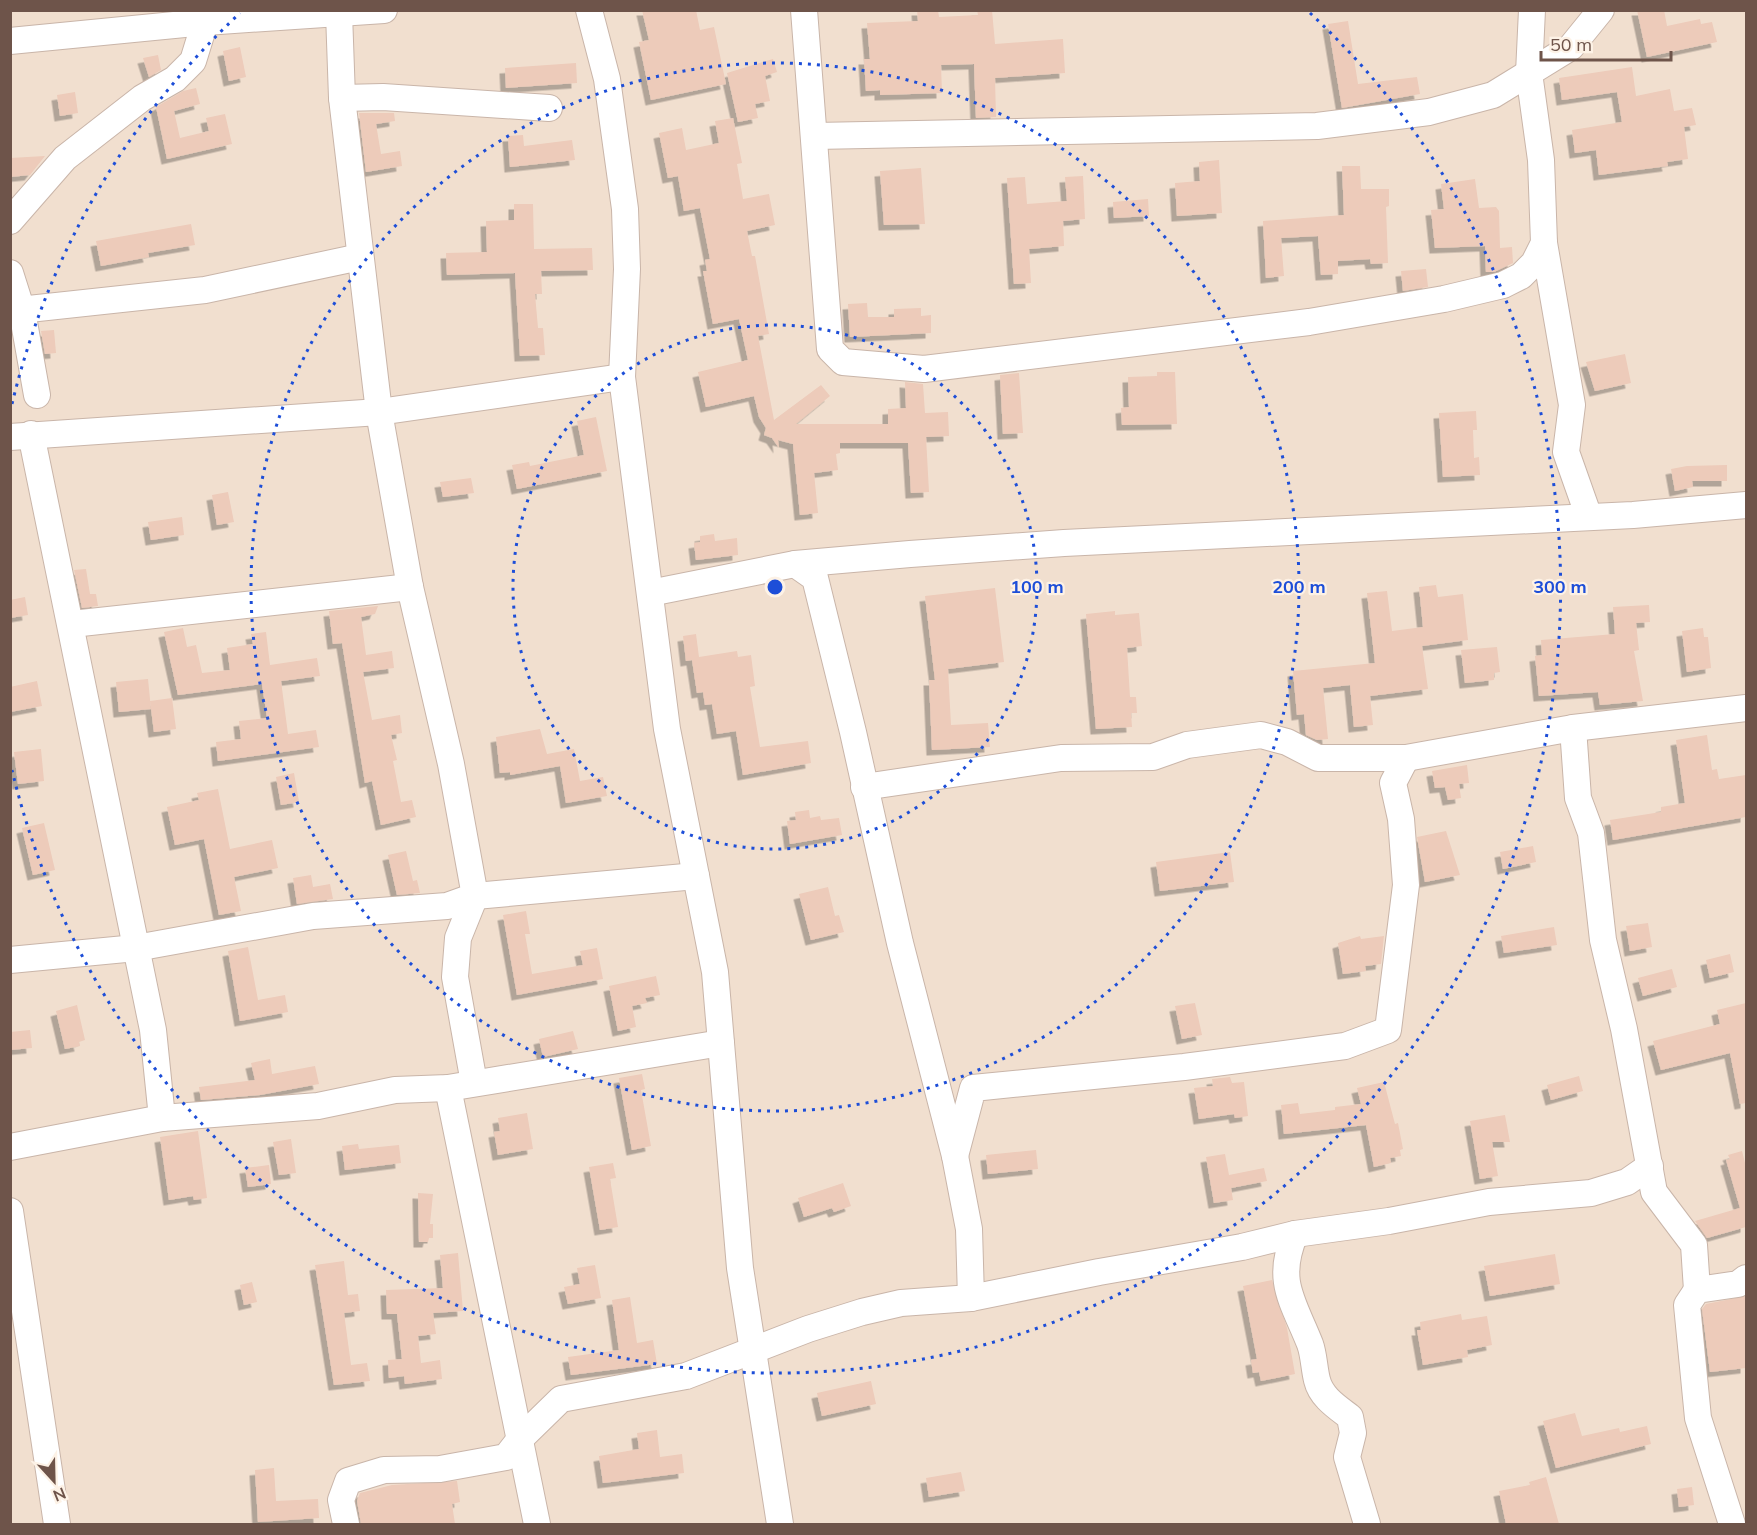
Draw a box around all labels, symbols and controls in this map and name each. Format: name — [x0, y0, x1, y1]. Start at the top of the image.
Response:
scale bar — [1541, 24, 1672, 62]
text: 50 m — [1550, 33, 1592, 56]
text: 100 m — [1010, 575, 1064, 598]
text: 200 m — [1272, 575, 1326, 598]
text: 300 m — [1533, 575, 1587, 598]
centre of rings — [765, 577, 785, 597]
north arrow — [24, 1451, 84, 1511]
text: N — [50, 1483, 69, 1506]

